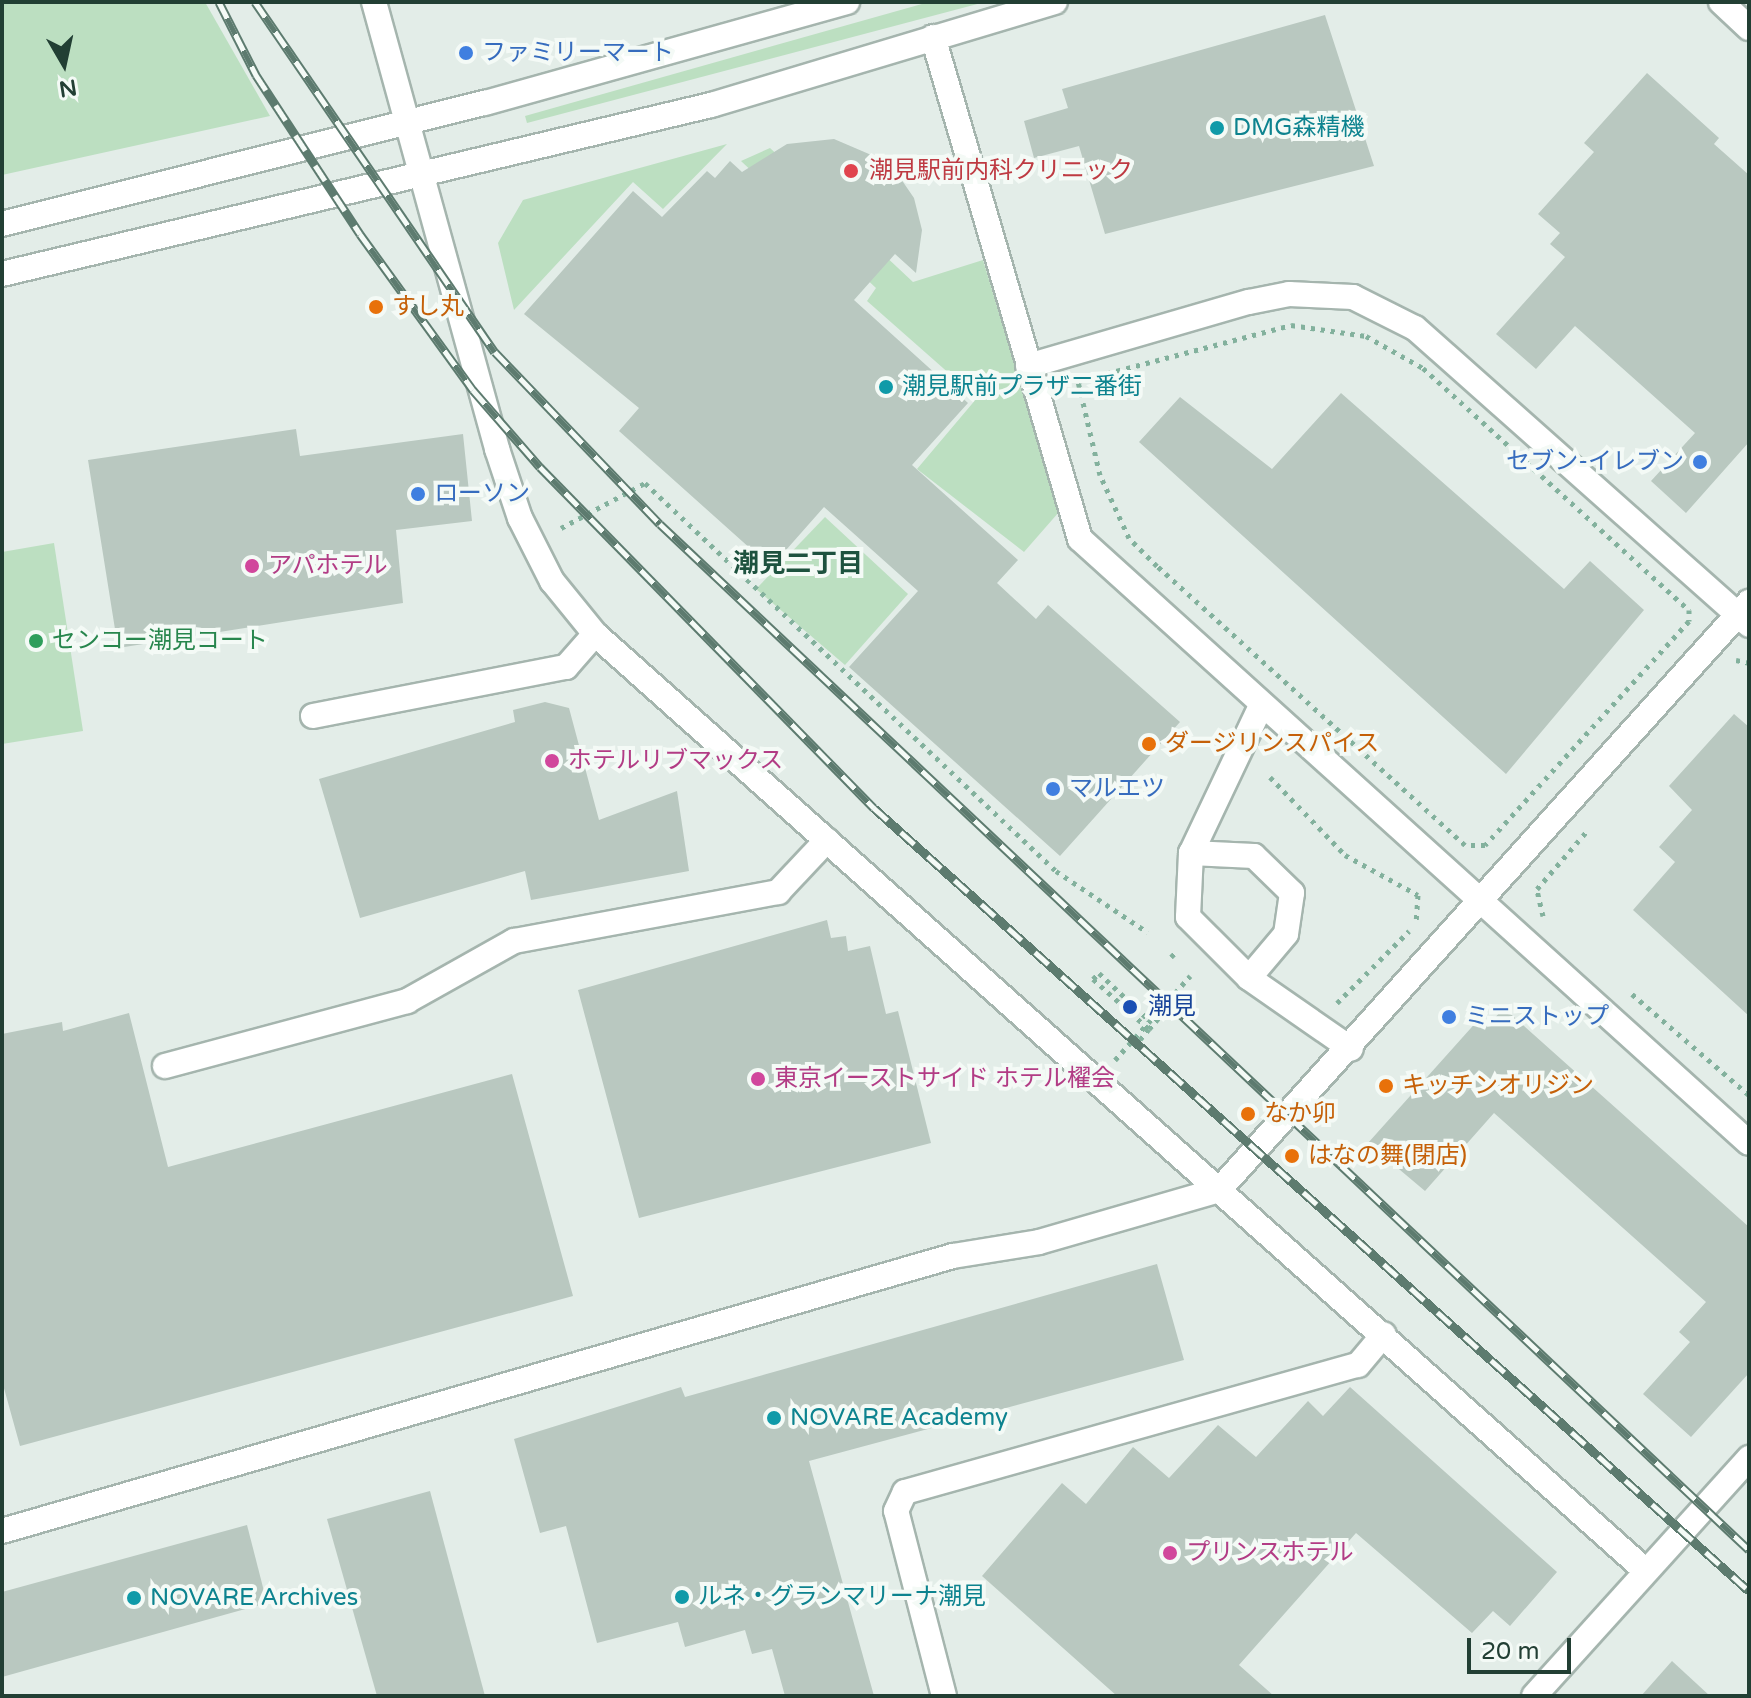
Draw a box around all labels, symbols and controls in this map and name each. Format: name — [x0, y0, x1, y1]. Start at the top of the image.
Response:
north arrow — [24, 24, 104, 104]
place label: ファミリーマート — [482, 39, 674, 67]
marker: ファミリーマート — [457, 44, 475, 62]
text: N — [57, 73, 79, 102]
place label: DMG森精機 — [1233, 114, 1364, 142]
marker: DMG森精機 — [1208, 119, 1226, 137]
place label: 潮見駅前内科クリニック — [869, 157, 1133, 185]
marker: 潮見駅前内科クリニック — [840, 160, 862, 182]
place label: すし丸 — [392, 293, 464, 321]
marker: すし丸 — [367, 298, 385, 316]
place label: 潮見駅前プラザ二番街 — [902, 373, 1142, 401]
marker: 潮見駅前プラザ二番街 — [877, 378, 895, 396]
place label: セブン-イレブン — [1506, 448, 1684, 476]
marker: セブン-イレブン — [1691, 453, 1709, 471]
place label: ローソン — [434, 480, 530, 508]
marker: ローソン — [409, 485, 427, 503]
district label: 潮見二丁目 — [733, 548, 863, 580]
place label: アパホテル — [268, 552, 388, 580]
marker: アパホテル — [243, 557, 261, 575]
place label: センコー潮見コート — [52, 627, 268, 655]
marker: センコー潮見コート — [27, 632, 45, 650]
place label: ダージリンスパイス — [1165, 730, 1381, 758]
marker: ダージリンスパイス — [1140, 735, 1158, 753]
place label: ホテルリブマックス — [568, 747, 784, 775]
marker: ホテルリブマックス — [543, 752, 561, 770]
place label: マルエツ — [1069, 775, 1165, 803]
marker: マルエツ — [1044, 780, 1062, 798]
place label: 潮見 — [1148, 993, 1196, 1021]
marker: 潮見 — [1119, 996, 1141, 1018]
place label: ミニストップ — [1465, 1003, 1609, 1031]
marker: ミニストップ — [1440, 1008, 1458, 1026]
place label: 東京イーストサイド ホテル櫂会 — [774, 1065, 1116, 1093]
marker: 東京イーストサイド ホテル櫂会 — [749, 1070, 767, 1088]
place label: キッチンオリジン — [1402, 1072, 1594, 1100]
marker: キッチンオリジン — [1377, 1077, 1395, 1095]
place label: なか卯 — [1264, 1100, 1336, 1128]
marker: なか卯 — [1239, 1105, 1257, 1123]
place label: はなの舞(閉店) — [1308, 1142, 1467, 1170]
marker: はなの舞(閉店) — [1283, 1147, 1301, 1165]
place label: NOVARE Academy — [790, 1404, 1008, 1432]
marker: NOVARE Academy — [765, 1409, 783, 1427]
place label: プリンスホテル — [1186, 1539, 1354, 1567]
marker: プリンスホテル — [1161, 1544, 1179, 1562]
place label: ルネ・グランマリーナ潮見 — [698, 1583, 986, 1611]
place label: NOVARE Archives — [150, 1584, 358, 1612]
marker: ルネ・グランマリーナ潮見 — [673, 1588, 691, 1606]
marker: NOVARE Archives — [125, 1589, 143, 1607]
scale bar — [1471, 1622, 1575, 1672]
text: 20 m — [1481, 1637, 1539, 1666]

